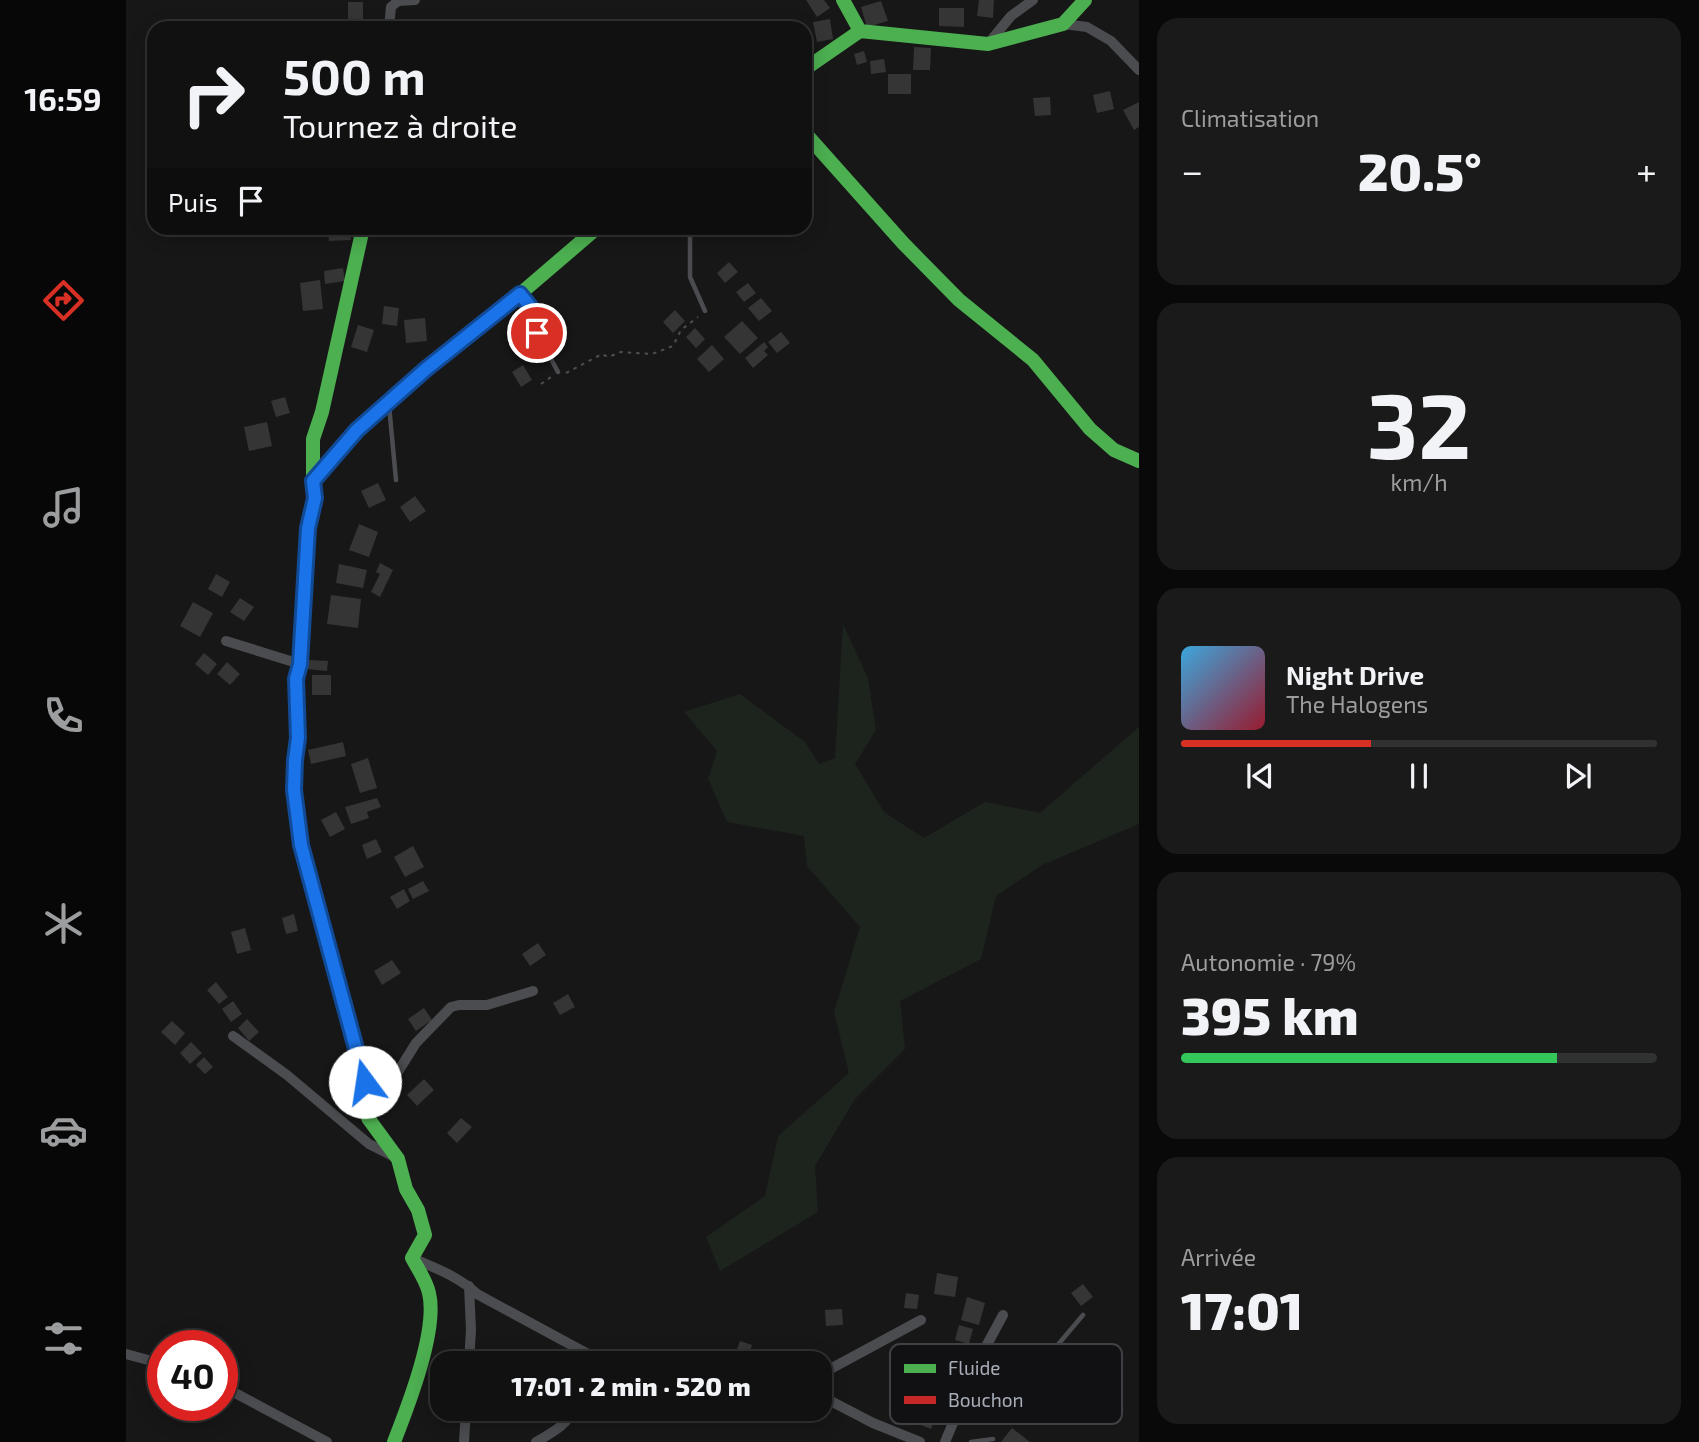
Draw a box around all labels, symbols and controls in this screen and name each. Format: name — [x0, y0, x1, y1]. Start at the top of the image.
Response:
text: 500 m — [283, 46, 426, 105]
icon: right — [168, 49, 259, 140]
text: 16:59 — [24, 79, 102, 117]
text: Climatisation — [1181, 104, 1319, 132]
text: Tournez à droite — [283, 106, 517, 144]
text: 20.5° — [1358, 139, 1482, 201]
text: − — [1181, 147, 1203, 193]
text: + — [1636, 147, 1657, 193]
icon: arrive — [232, 182, 270, 220]
text: Puis — [168, 186, 218, 217]
icon: directions — [39, 276, 88, 325]
pin — [507, 303, 567, 363]
icon: arrive — [518, 314, 556, 352]
text: 32 — [1367, 368, 1471, 477]
text: km/h — [1390, 468, 1448, 496]
icon: music — [39, 483, 88, 532]
text: Night Drive — [1286, 659, 1424, 690]
text: The Halogens — [1286, 690, 1428, 718]
icon: phone — [39, 691, 88, 740]
icon: previous — [1241, 757, 1279, 795]
icon: pause — [1400, 757, 1438, 795]
icon: next — [1559, 757, 1597, 795]
icon: climate — [39, 899, 88, 948]
text: Autonomie · 79% — [1181, 948, 1356, 976]
text: 395 km — [1181, 983, 1359, 1045]
position arrow — [328, 1045, 402, 1119]
icon: car — [39, 1106, 88, 1155]
text: Arrivée — [1181, 1243, 1256, 1271]
text: 17:01 — [1181, 1278, 1303, 1340]
icon: filters — [39, 1314, 88, 1363]
speed limit sign: 40 — [147, 1330, 238, 1421]
legend — [890, 1344, 1122, 1424]
text: Fluide — [948, 1356, 1001, 1379]
text: 17:01 · 2 min · 520 m — [511, 1370, 751, 1401]
text: Bouchon — [948, 1388, 1024, 1411]

